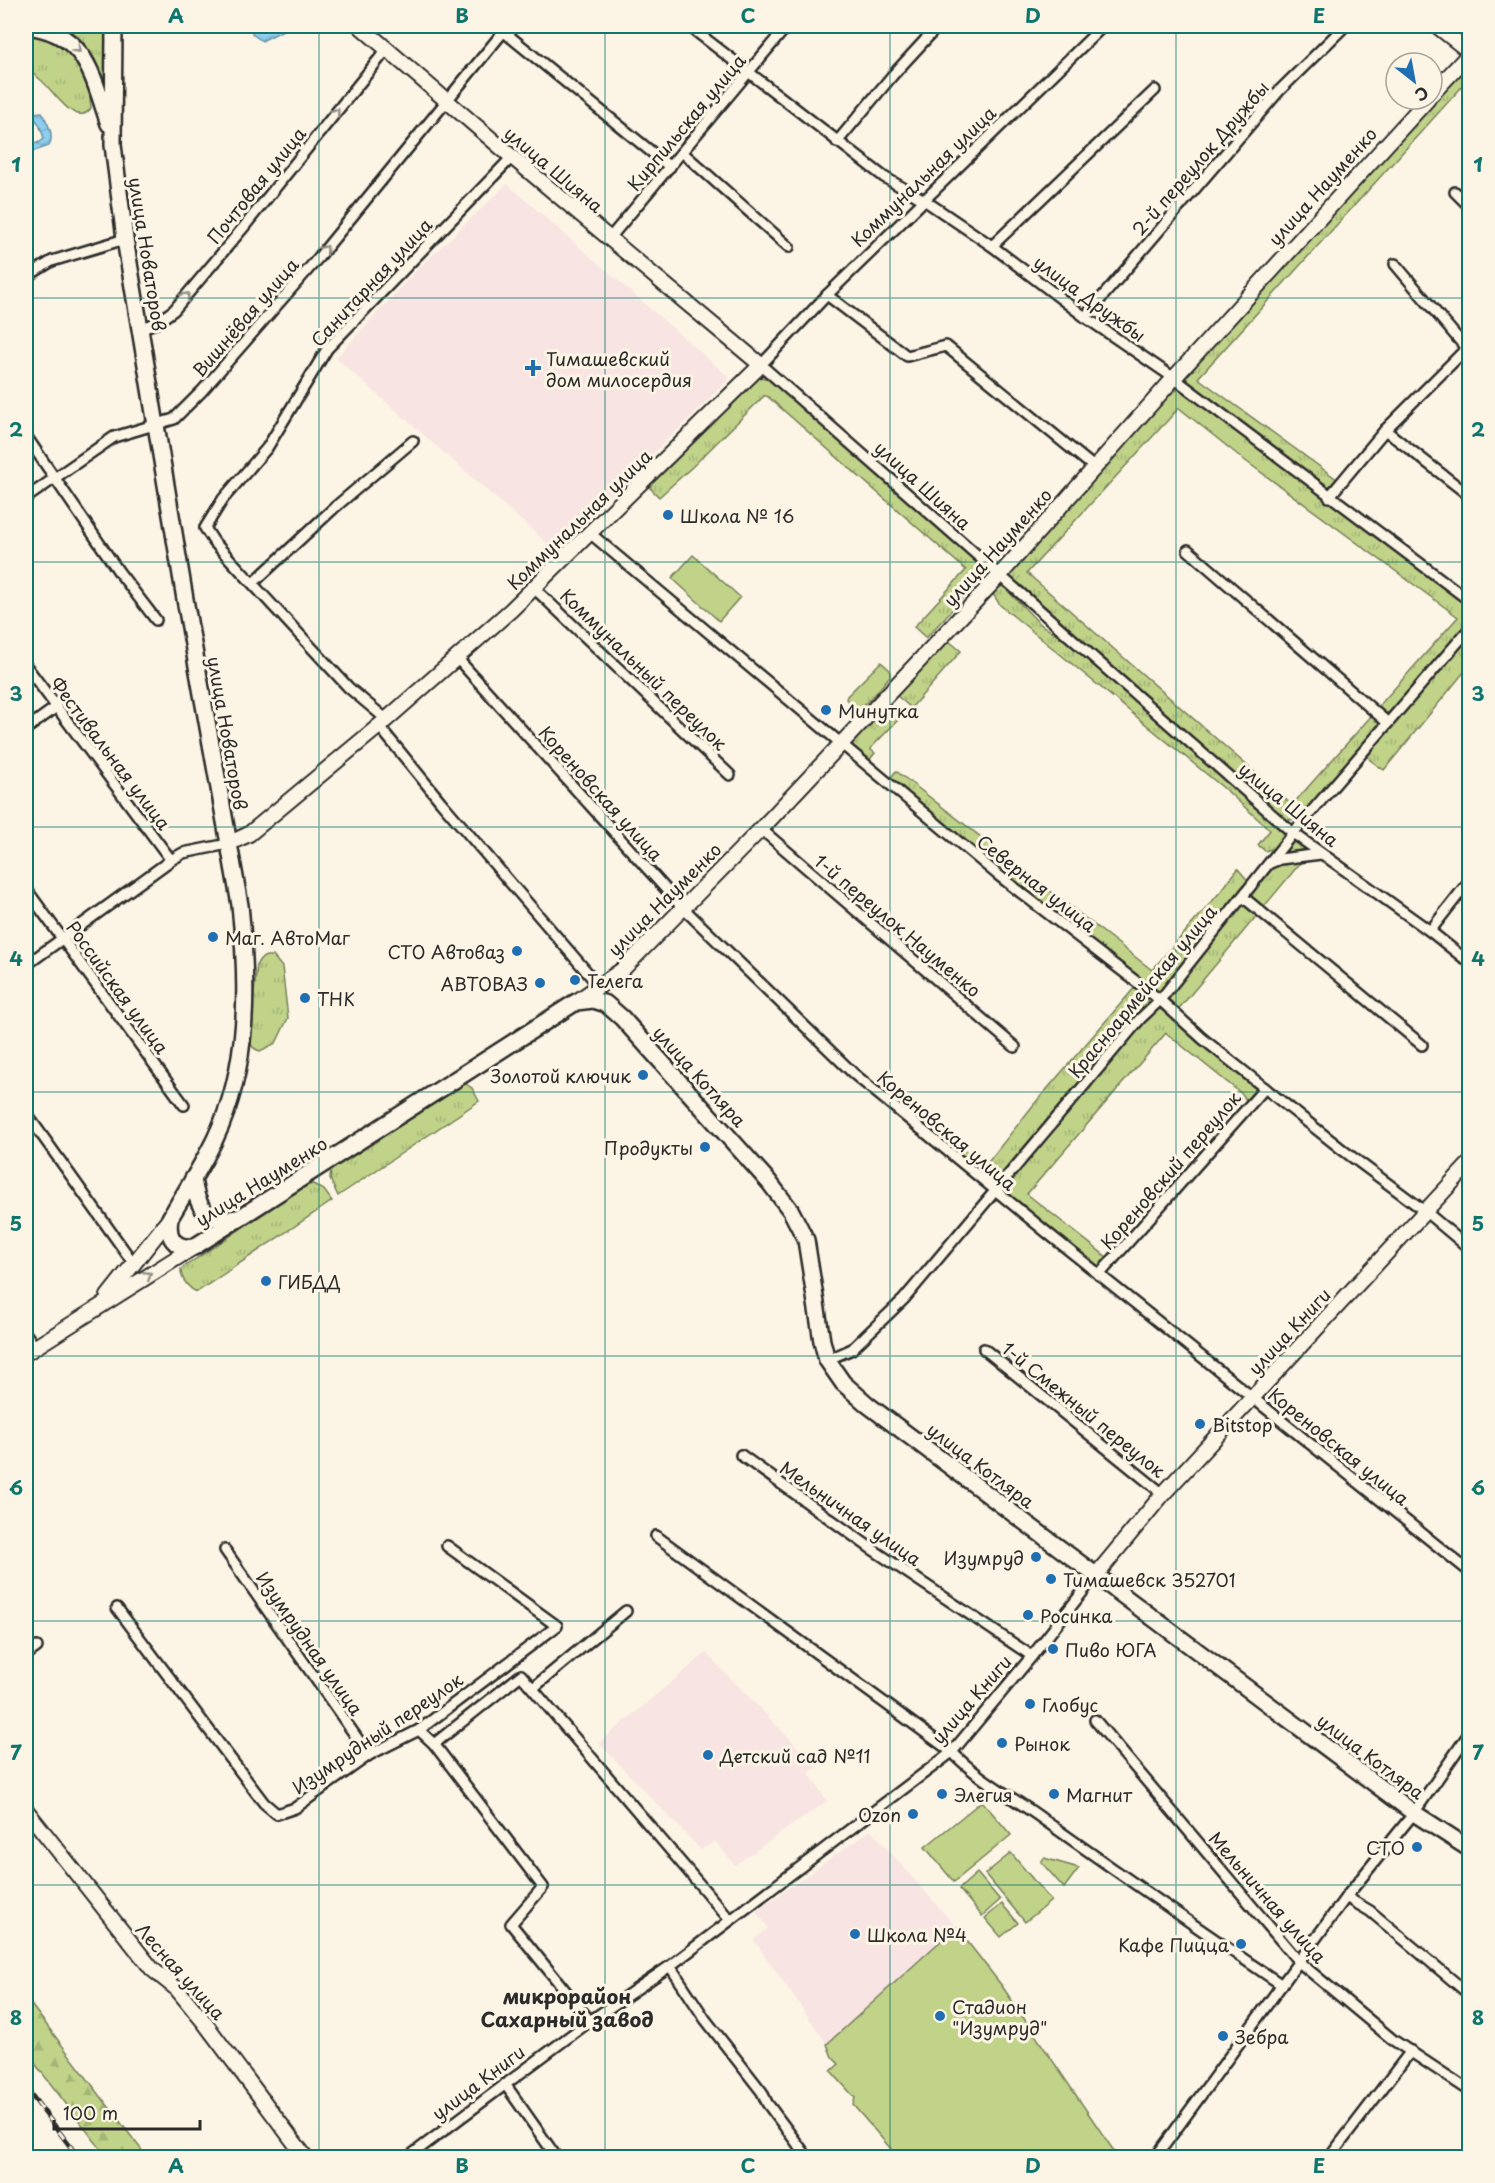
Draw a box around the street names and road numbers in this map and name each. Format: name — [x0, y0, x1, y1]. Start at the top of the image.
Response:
street label: Кирпильская улица — [620, 47, 752, 196]
street label: 2-й переулок Дружбы — [1125, 75, 1275, 241]
street label: Коммунальная улица — [844, 99, 1002, 253]
street label: Почтовая улица — [200, 120, 312, 249]
street label: улица Шияна — [499, 120, 610, 219]
street label: улица Науменко — [1261, 121, 1383, 251]
street label: улица Новаторов — [123, 175, 173, 333]
street label: Санитарная улица — [304, 211, 438, 352]
street label: улица Дружбы — [1028, 248, 1152, 348]
street label: Вишнёвая улица — [186, 251, 305, 382]
street label: улица Шияна — [869, 434, 978, 536]
street label: Коммунальная улица — [500, 442, 658, 596]
street label: улица Науменко — [936, 482, 1058, 612]
street label: Коммунальный переулок — [555, 582, 734, 756]
street label: улица Новаторов — [201, 654, 255, 812]
street label: Фестивальная улица — [44, 671, 178, 836]
street label: Кореновская улица — [533, 719, 670, 867]
street label: улица Шияна — [1233, 755, 1345, 853]
street label: Северная улица — [972, 828, 1103, 939]
street label: улица Науменко — [601, 836, 727, 962]
street label: 1-й переулок Науменко — [809, 847, 987, 1003]
street label: Красноармейская улица — [1061, 898, 1223, 1083]
street label: Российская улица — [60, 915, 176, 1060]
street label: улица Котляра — [647, 1019, 753, 1133]
street label: Кореновская улица — [872, 1064, 1023, 1197]
street label: Кореновский переулок — [1094, 1085, 1247, 1255]
street label: улица Науменко — [190, 1130, 332, 1232]
street label: улица Книги — [1241, 1281, 1337, 1381]
street label: 1-й Смежный переулок — [996, 1335, 1172, 1484]
street label: Кореновская улица — [1263, 1381, 1416, 1512]
street label: улица Котляра — [922, 1416, 1041, 1515]
street label: Мельничная улица — [775, 1454, 928, 1572]
street label: Изумрудная улица — [250, 1565, 370, 1721]
street label: улица Книги — [925, 1648, 1017, 1750]
street label: Изумрудный переулок — [286, 1666, 468, 1800]
street label: улица Котляра — [1312, 1707, 1431, 1806]
street label: Мельничная улица — [1203, 1825, 1333, 1969]
street label: Лесная улица — [130, 1916, 232, 2026]
street label: улица Книги — [426, 2038, 530, 2126]

